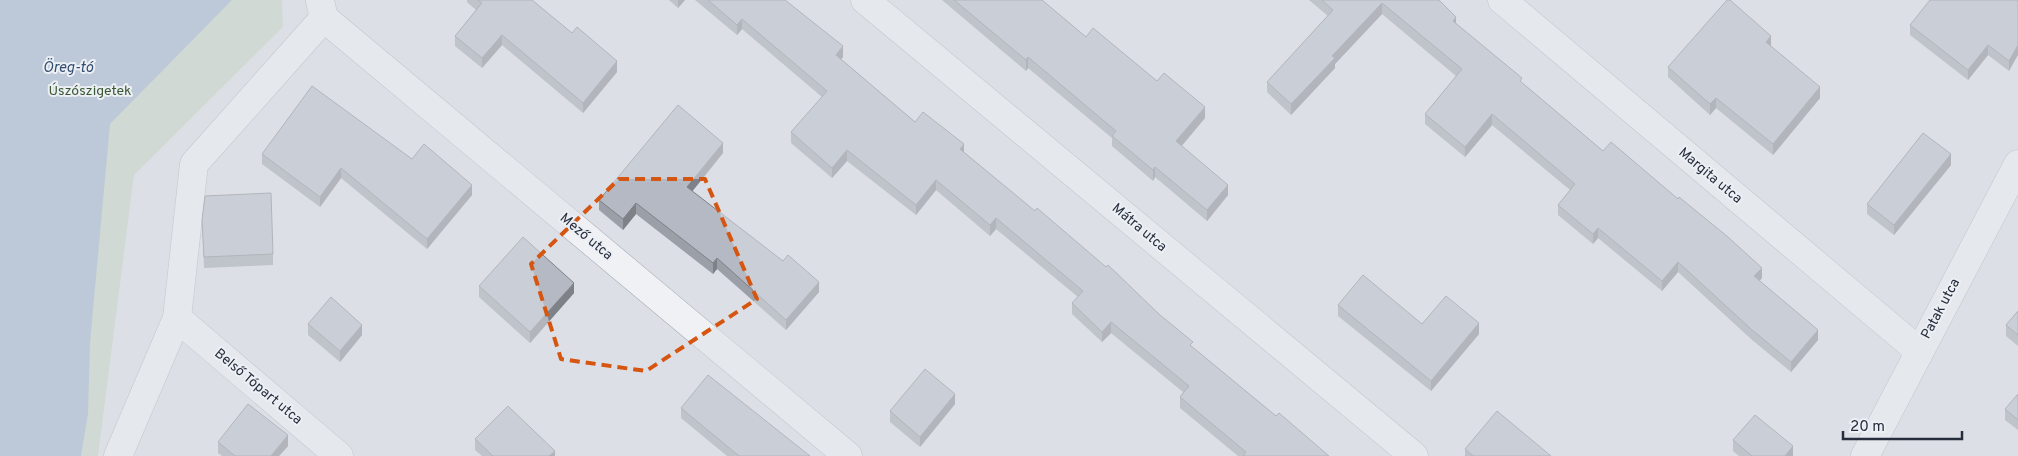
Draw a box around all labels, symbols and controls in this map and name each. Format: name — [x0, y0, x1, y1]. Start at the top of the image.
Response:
water label: Öreg-tó — [43, 58, 94, 78]
park label: Úszószigetek — [48, 82, 132, 100]
street label: Margita utca — [1675, 144, 1745, 208]
street label: Mátra utca — [1108, 200, 1170, 256]
street label: Mező utca — [556, 210, 616, 264]
street label: Patak utca — [1918, 276, 1964, 342]
street label: Belső Tópart utca — [211, 345, 305, 429]
scale bar — [1843, 408, 1962, 440]
text: 20 m — [1850, 418, 1885, 437]

